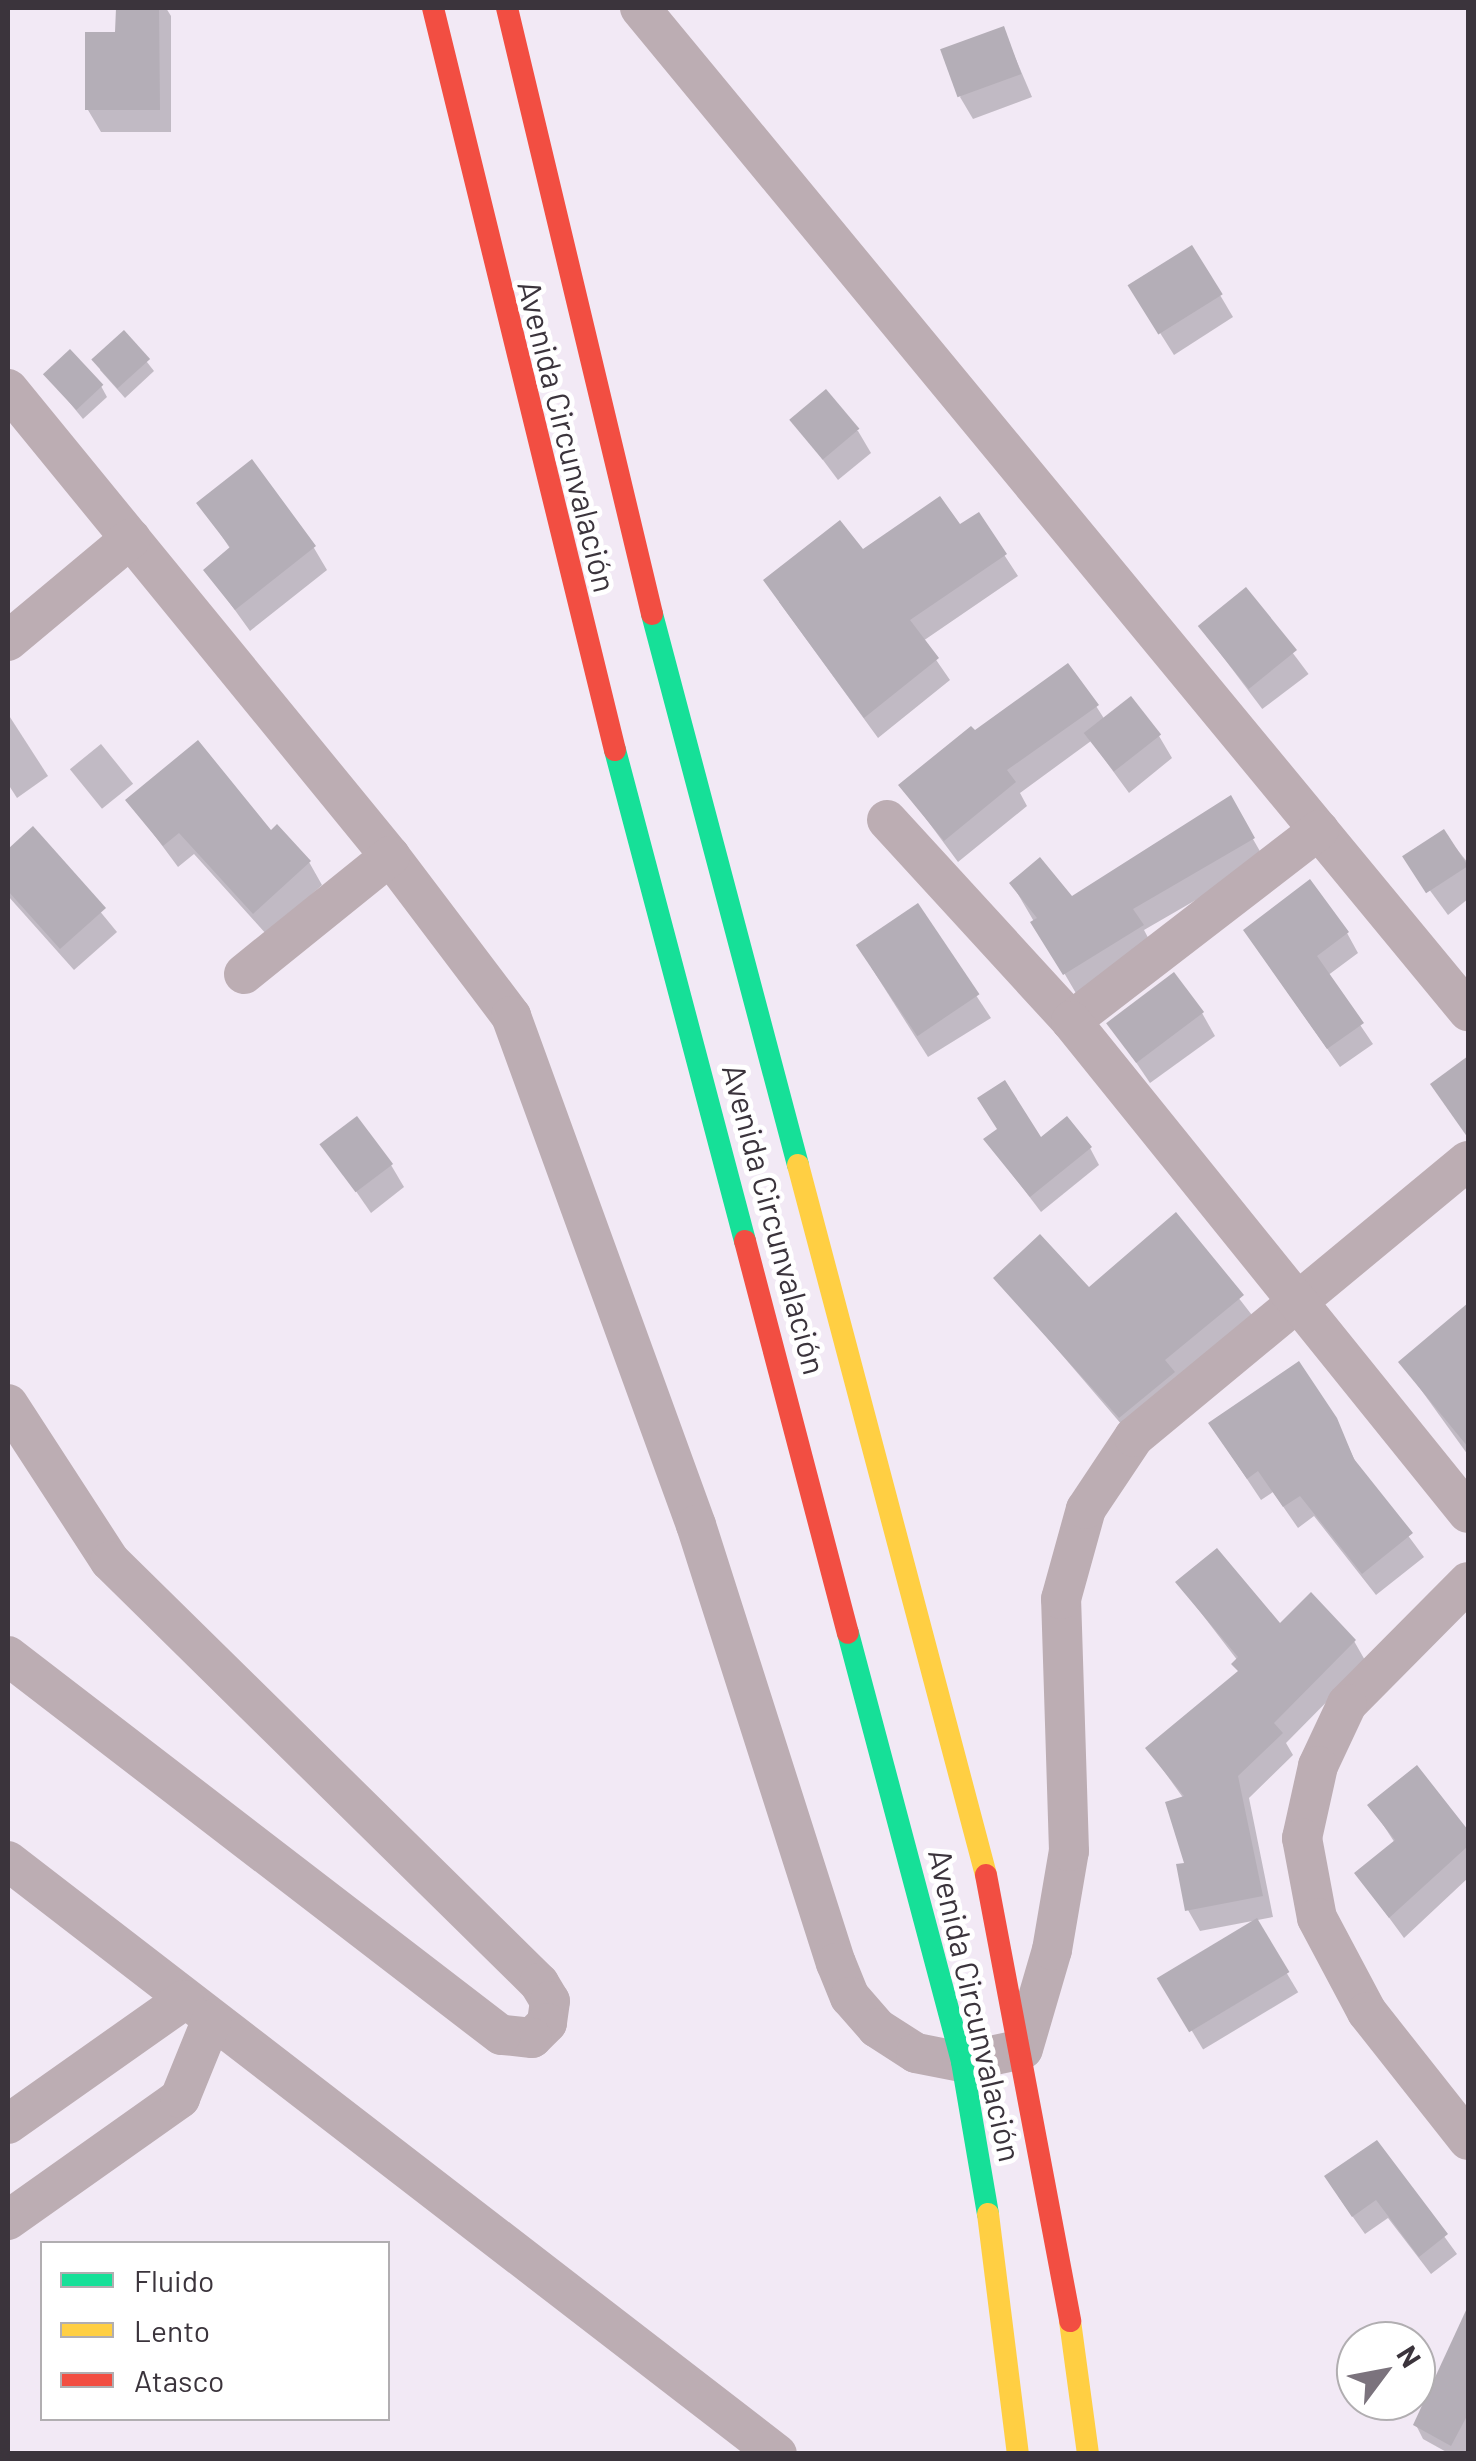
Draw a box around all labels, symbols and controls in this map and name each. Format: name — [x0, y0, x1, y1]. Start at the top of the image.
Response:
street label: Avenida Circunvalación — [511, 276, 625, 596]
street label: Avenida Circunvalación — [715, 1060, 835, 1378]
street label: Avenida Circunvalación — [921, 1845, 1031, 2165]
legend — [40, 2241, 390, 2421]
text: Fluido — [134, 2262, 214, 2298]
text: Lento — [134, 2312, 210, 2348]
north arrow — [1336, 2321, 1436, 2421]
text: N — [1390, 2339, 1429, 2373]
text: Atasco — [134, 2362, 224, 2398]

